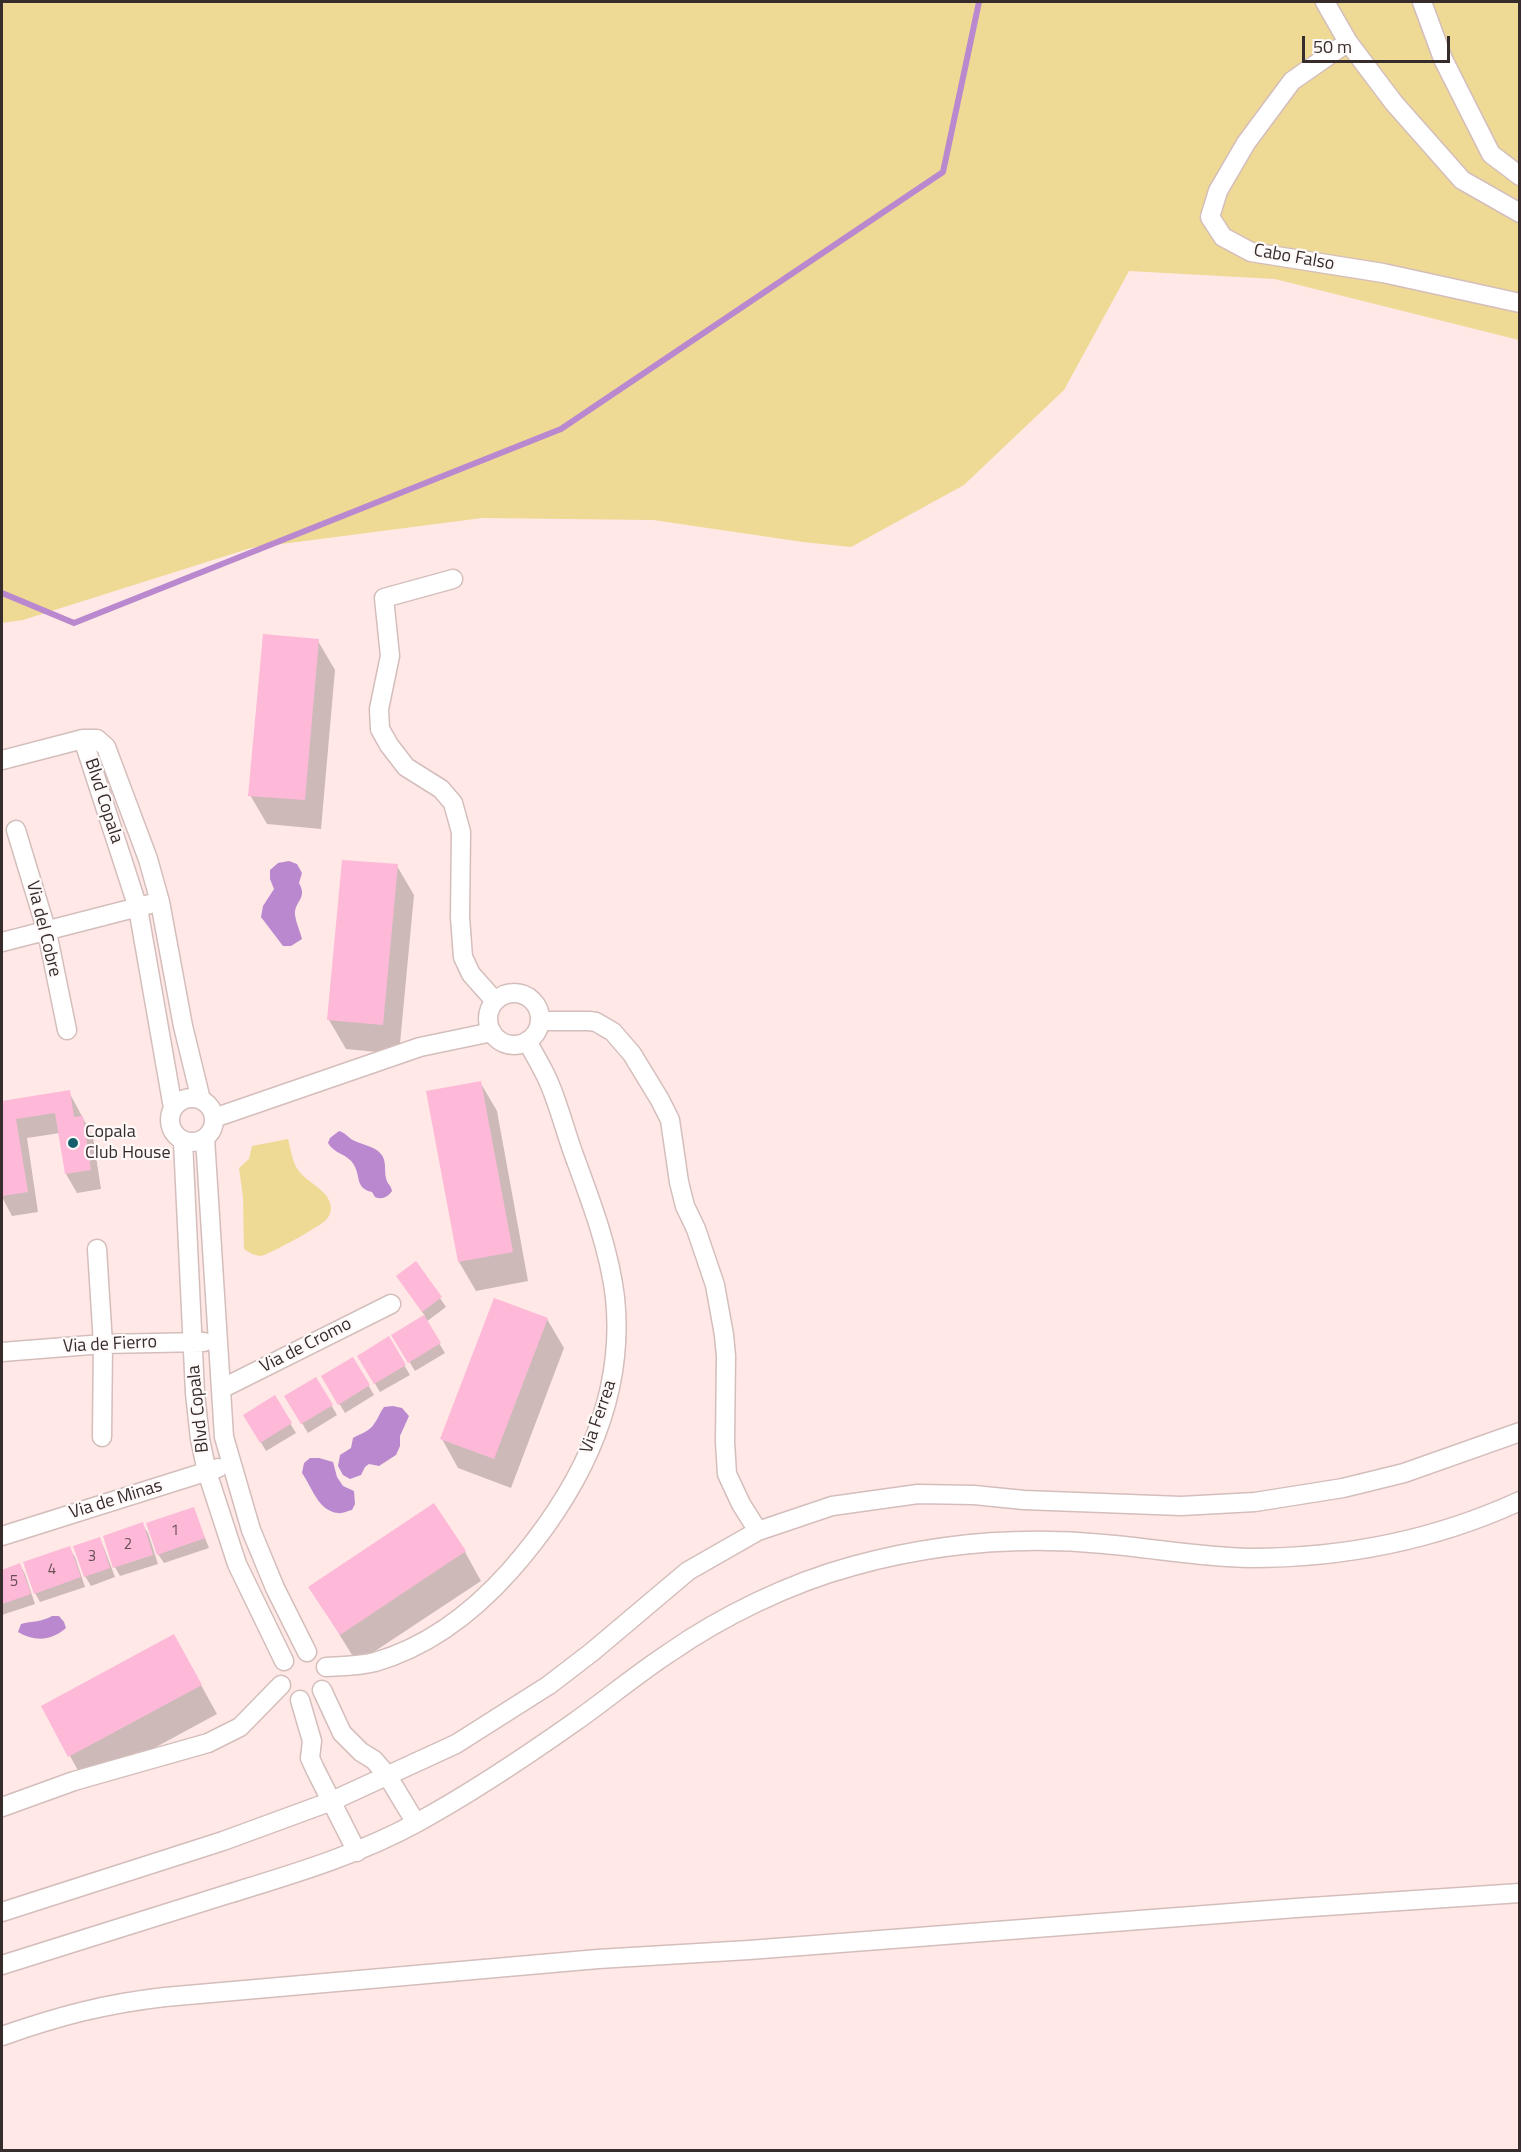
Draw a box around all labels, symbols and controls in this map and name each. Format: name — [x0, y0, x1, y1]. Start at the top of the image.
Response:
scale bar — [1305, 24, 1454, 62]
text: 50 m — [1313, 33, 1352, 60]
street label: Cabo Falso — [1252, 240, 1336, 276]
street label: Blvd Copala — [79, 756, 127, 846]
street label: Via del Cobre — [21, 879, 65, 979]
place label: Copala Club House — [85, 1122, 171, 1164]
marker: Copala Club House — [66, 1136, 80, 1150]
street label: Via de Cromo — [257, 1314, 355, 1378]
street label: Via de Fierro — [62, 1332, 158, 1358]
street label: Blvd Copala — [184, 1364, 214, 1454]
street label: Via Ferrea — [576, 1378, 622, 1456]
street label: Via de Minas — [67, 1476, 165, 1524]
house number: 1 — [171, 1522, 179, 1540]
house number: 2 — [124, 1536, 132, 1554]
house number: 3 — [88, 1548, 96, 1566]
house number: 4 — [48, 1561, 56, 1579]
house number: 5 — [10, 1573, 18, 1591]

